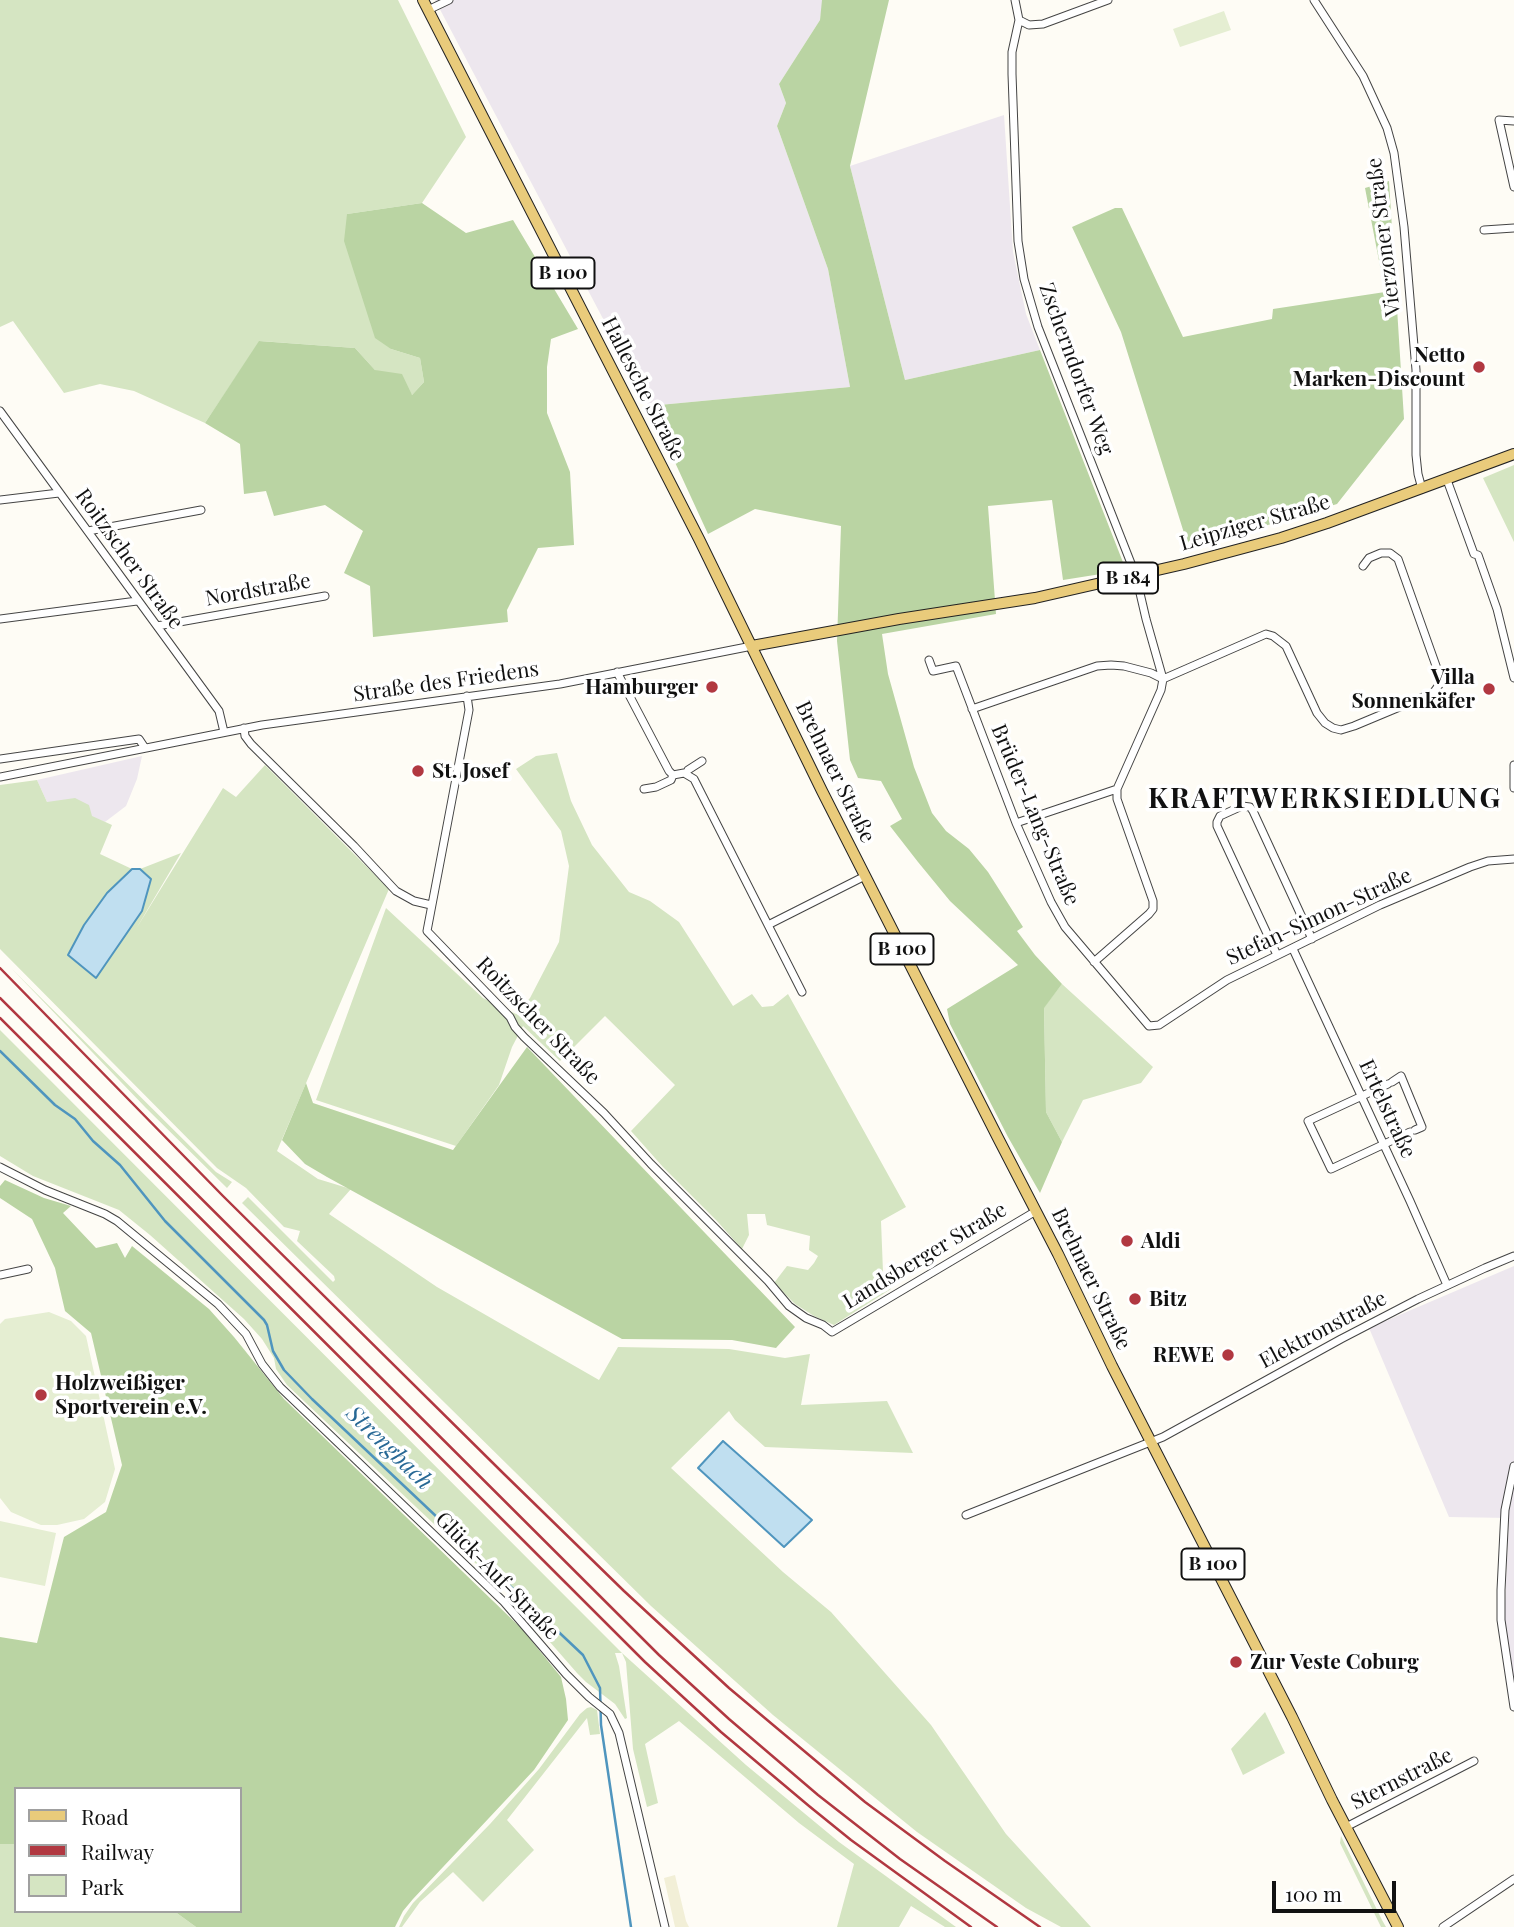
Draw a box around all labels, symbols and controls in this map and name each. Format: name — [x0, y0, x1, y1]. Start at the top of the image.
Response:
street label: Vierzoner Straße — [1362, 156, 1406, 318]
road number: B 100 — [532, 258, 594, 288]
street label: Zscherndorfer Weg — [1033, 280, 1119, 458]
street label: Hallesche Straße — [596, 313, 690, 465]
place label: Netto Marken-Discount — [1293, 342, 1465, 392]
marker: Netto Marken-Discount — [1471, 359, 1487, 375]
street label: Roitzscher Straße — [70, 484, 188, 634]
street label: Leipziger Straße — [1177, 490, 1333, 556]
road number: B 184 — [1098, 562, 1158, 594]
street label: Nordstraße — [203, 568, 313, 612]
street label: Straße des Friedens — [352, 657, 540, 707]
place label: Villa Sonnenkäfer — [1351, 664, 1475, 714]
place label: Hamburger — [585, 674, 698, 700]
marker: Hamburger — [704, 679, 720, 695]
marker: Villa Sonnenkäfer — [1481, 681, 1497, 697]
street label: Brehnaer Straße — [790, 697, 880, 847]
street label: Brüder-Lang-Straße — [985, 721, 1085, 909]
place label: St. Josef — [432, 758, 509, 784]
marker: St. Josef — [410, 763, 426, 779]
district label: KRAFTWERKSIEDLUNG — [1150, 782, 1500, 816]
street label: Stefan-Simon-Straße — [1222, 863, 1416, 971]
road number: B 100 — [870, 934, 934, 965]
street label: Roitzscher Straße — [471, 952, 605, 1090]
street label: Ertelstraße — [1353, 1056, 1421, 1162]
street label: Landsberger Straße — [839, 1197, 1011, 1315]
street label: Brehnaer Straße — [1046, 1204, 1136, 1354]
place label: Aldi — [1141, 1228, 1181, 1254]
marker: Aldi — [1119, 1233, 1135, 1249]
place label: Bitz — [1149, 1286, 1187, 1312]
street label: Elektronstraße — [1255, 1286, 1391, 1374]
marker: Bitz — [1127, 1291, 1143, 1307]
place label: REWE — [1153, 1342, 1214, 1368]
marker: REWE — [1220, 1347, 1236, 1363]
place label: Holzweißiger Sportverein e.V. — [55, 1370, 207, 1420]
marker: Holzweißiger Sportverein e.V. — [33, 1387, 49, 1403]
water label: Strengbach — [340, 1400, 438, 1496]
street label: Glück-Auf-Straße — [430, 1507, 564, 1645]
road number: B 100 — [1182, 1548, 1244, 1580]
place label: Zur Veste Coburg — [1250, 1649, 1419, 1675]
marker: Zur Veste Coburg — [1228, 1654, 1244, 1670]
street label: Sternstraße — [1347, 1743, 1457, 1815]
legend — [14, 1787, 242, 1913]
text: Road — [81, 1802, 129, 1830]
text: Railway — [81, 1837, 154, 1865]
scale bar — [1276, 1868, 1400, 1912]
text: Park — [81, 1872, 124, 1900]
text: 100 m — [1285, 1879, 1342, 1907]

